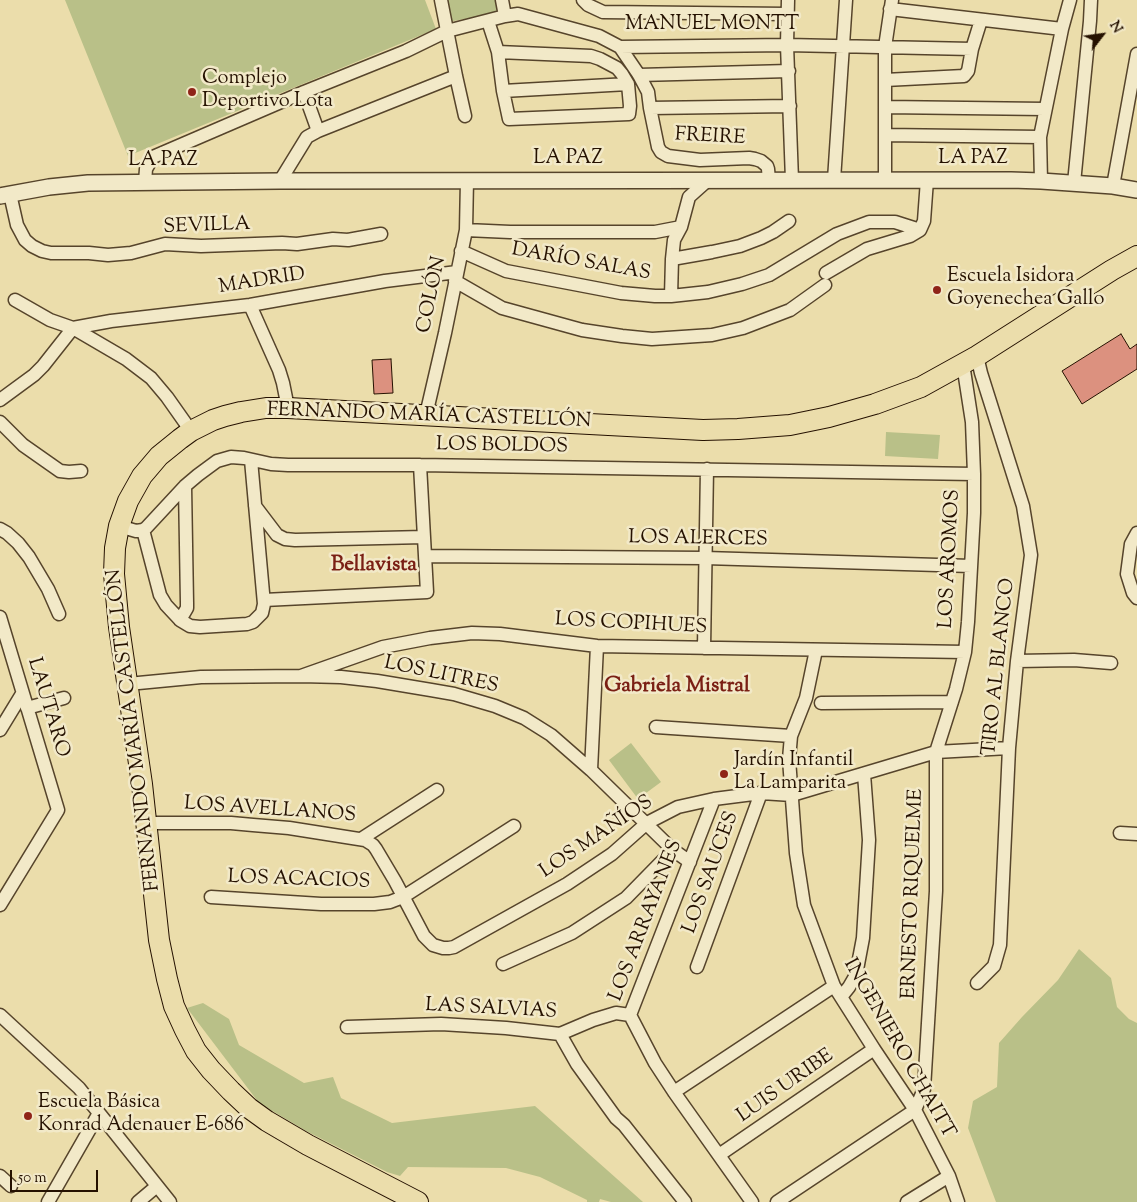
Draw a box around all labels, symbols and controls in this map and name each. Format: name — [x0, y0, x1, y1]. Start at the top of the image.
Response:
north arrow — [1077, 10, 1127, 60]
street label: MANUEL MONTT — [625, 14, 799, 38]
text: N — [1104, 18, 1126, 37]
place label: Complejo Deportivo Lota — [202, 68, 333, 115]
marker: Complejo Deportivo Lota — [186, 86, 198, 98]
street label: FREIRE — [674, 124, 746, 152]
street label: LA PAZ — [533, 148, 603, 172]
street label: LA PAZ — [938, 148, 1008, 172]
street label: LA PAZ — [128, 150, 198, 174]
street label: SEVILLA — [163, 213, 251, 241]
street label: DARÍO SALAS — [510, 239, 652, 287]
street label: COLÓN — [413, 254, 453, 336]
street label: MADRID — [217, 263, 307, 301]
place label: Escuela Isidora Goyenechea Gallo — [947, 266, 1104, 313]
marker: Escuela Isidora Goyenechea Gallo — [931, 284, 943, 296]
street label: FERNANDO MARÍA CASTELLÓN — [266, 399, 592, 435]
street label: LOS BOLDOS — [436, 434, 568, 460]
street label: LOS AROMOS — [935, 489, 967, 629]
street label: LOS ALERCES — [628, 527, 768, 553]
district label: Bellavista — [331, 553, 417, 579]
street label: FERNANDO MARÍA CASTELLÓN — [103, 567, 167, 893]
street label: TIRO AL BLANCO — [979, 577, 1021, 757]
street label: LOS COPIHUES — [554, 609, 708, 641]
street label: LOS LITRES — [382, 652, 500, 700]
street label: LAUTARO — [20, 655, 74, 761]
district label: Gabriela Mistral — [604, 674, 750, 700]
place label: Jardín Infantil La Lamparita — [734, 750, 854, 797]
marker: Jardín Infantil La Lamparita — [718, 768, 730, 780]
street label: ERNESTO RIQUELME — [898, 788, 930, 1000]
street label: LOS MAÑÍOS — [536, 791, 658, 885]
street label: LOS AVELLANOS — [183, 793, 357, 829]
street label: LOS SAUCES — [679, 809, 745, 937]
street label: LOS ARRAYANES — [605, 837, 689, 1005]
street label: LOS ACACIOS — [227, 867, 371, 895]
street label: INGENIERO CHAITT — [837, 955, 959, 1143]
street label: LAS SALVIAS — [424, 995, 558, 1025]
street label: LUIS URIBE — [733, 1045, 839, 1129]
place label: Escuela Básica Konrad Adenauer E-686 — [38, 1092, 244, 1139]
marker: Escuela Básica Konrad Adenauer E-686 — [22, 1110, 34, 1122]
scale bar — [12, 1160, 100, 1192]
text: 50 m — [18, 1168, 47, 1189]

